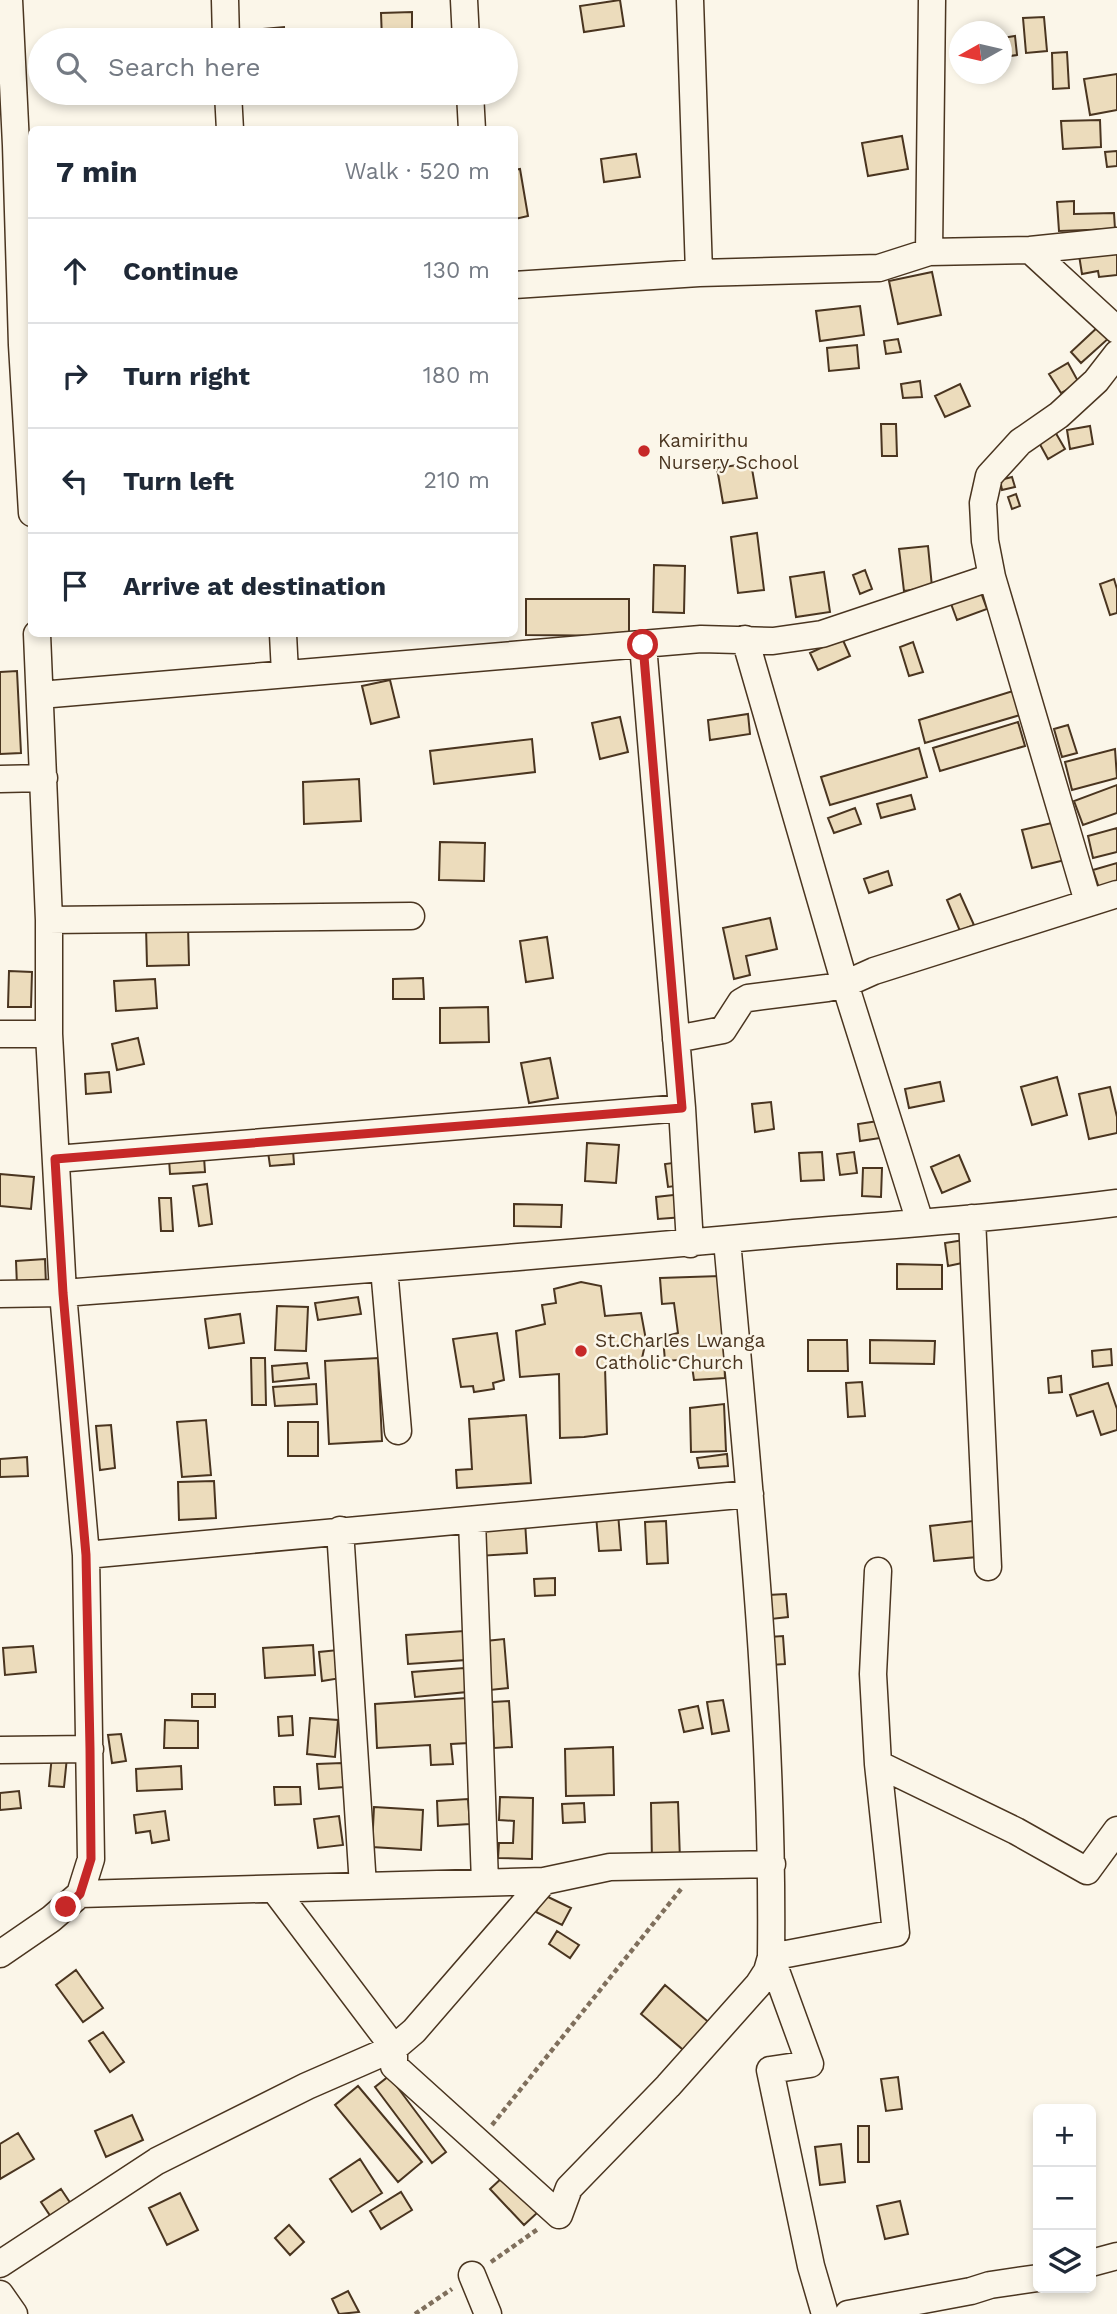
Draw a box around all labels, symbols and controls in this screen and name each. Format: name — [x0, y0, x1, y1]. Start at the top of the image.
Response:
north arrow — [949, 21, 1012, 84]
search box — [28, 28, 518, 105]
icon: search — [52, 48, 90, 86]
text: Search here — [108, 52, 260, 82]
text: 7 min — [56, 154, 138, 189]
text: Walk · 520 m — [344, 158, 490, 185]
icon: ahead — [56, 252, 94, 290]
text: Continue — [123, 256, 239, 286]
text: 130 m — [424, 257, 490, 284]
icon: right — [56, 357, 94, 395]
text: Turn right — [123, 361, 250, 391]
text: 180 m — [423, 362, 490, 389]
place label: Kamirithu Nursery School — [658, 429, 799, 474]
marker: Kamirithu Nursery School — [636, 443, 652, 459]
icon: left — [56, 462, 94, 500]
text: Turn left — [123, 466, 234, 496]
text: 210 m — [424, 467, 490, 494]
icon: arrive — [56, 567, 94, 605]
text: Arrive at destination — [123, 571, 386, 601]
route start — [627, 629, 658, 660]
place label: St.Charles Lwanga Catholic Church — [595, 1329, 765, 1374]
marker: St.Charles Lwanga Catholic Church — [573, 1343, 589, 1359]
route end — [50, 1891, 81, 1922]
map controls — [1033, 2104, 1096, 2293]
button: + — [1033, 2104, 1096, 2167]
button: − — [1033, 2167, 1096, 2230]
button: layers — [1033, 2230, 1096, 2293]

